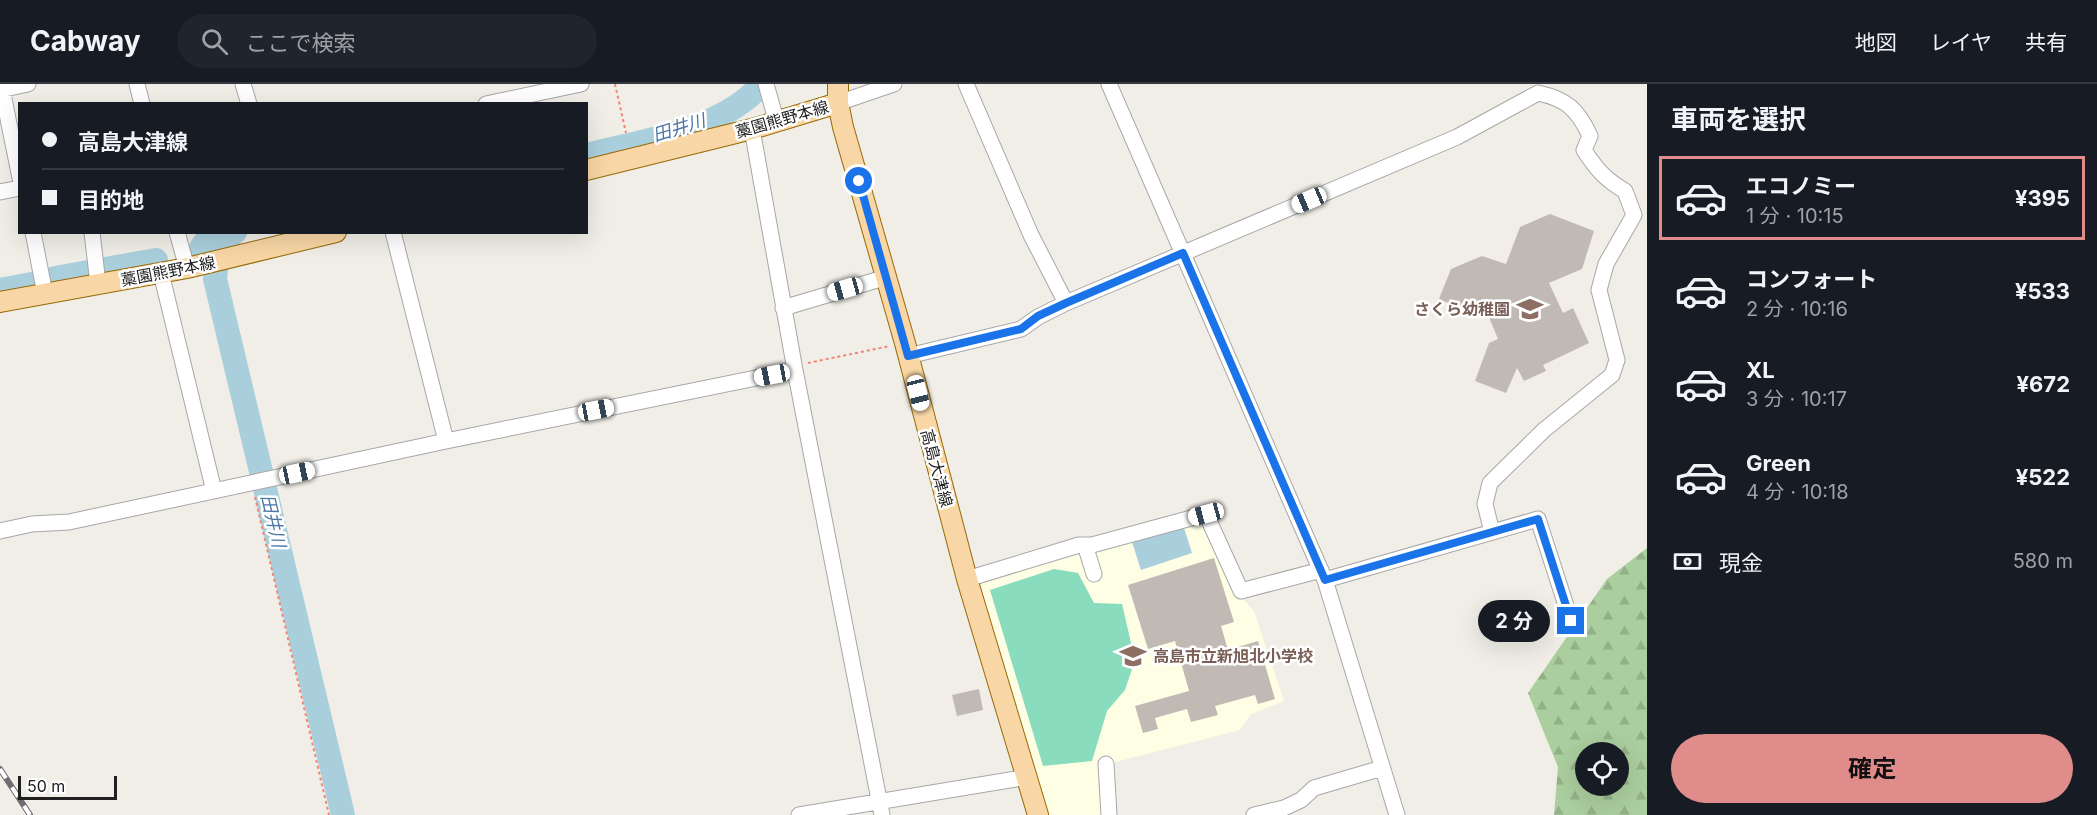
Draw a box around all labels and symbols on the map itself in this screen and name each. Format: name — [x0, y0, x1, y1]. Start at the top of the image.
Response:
street label: 藁園熊野本線 — [733, 96, 831, 142]
water label: 田井川 — [650, 109, 710, 145]
route start — [845, 167, 872, 194]
car — [1289, 185, 1329, 215]
street label: 藁園熊野本線 — [119, 252, 217, 290]
car — [825, 275, 865, 303]
school or university icon: さくら幼稚園 — [1515, 294, 1545, 324]
place label: さくら幼稚園 — [1414, 299, 1510, 319]
car — [753, 363, 791, 387]
car — [905, 373, 931, 413]
car — [577, 398, 615, 422]
street label: 高島大津線 — [917, 427, 957, 509]
car — [278, 460, 316, 486]
water label: 田井川 — [257, 492, 290, 552]
car — [1186, 501, 1226, 527]
callout: 2 分 — [1478, 600, 1550, 642]
route end — [1557, 607, 1584, 634]
school or university icon: 高島市立新旭北小学校 — [1118, 641, 1148, 671]
place label: 高島市立新旭北小学校 — [1153, 646, 1313, 666]
scale bar — [18, 773, 117, 800]

